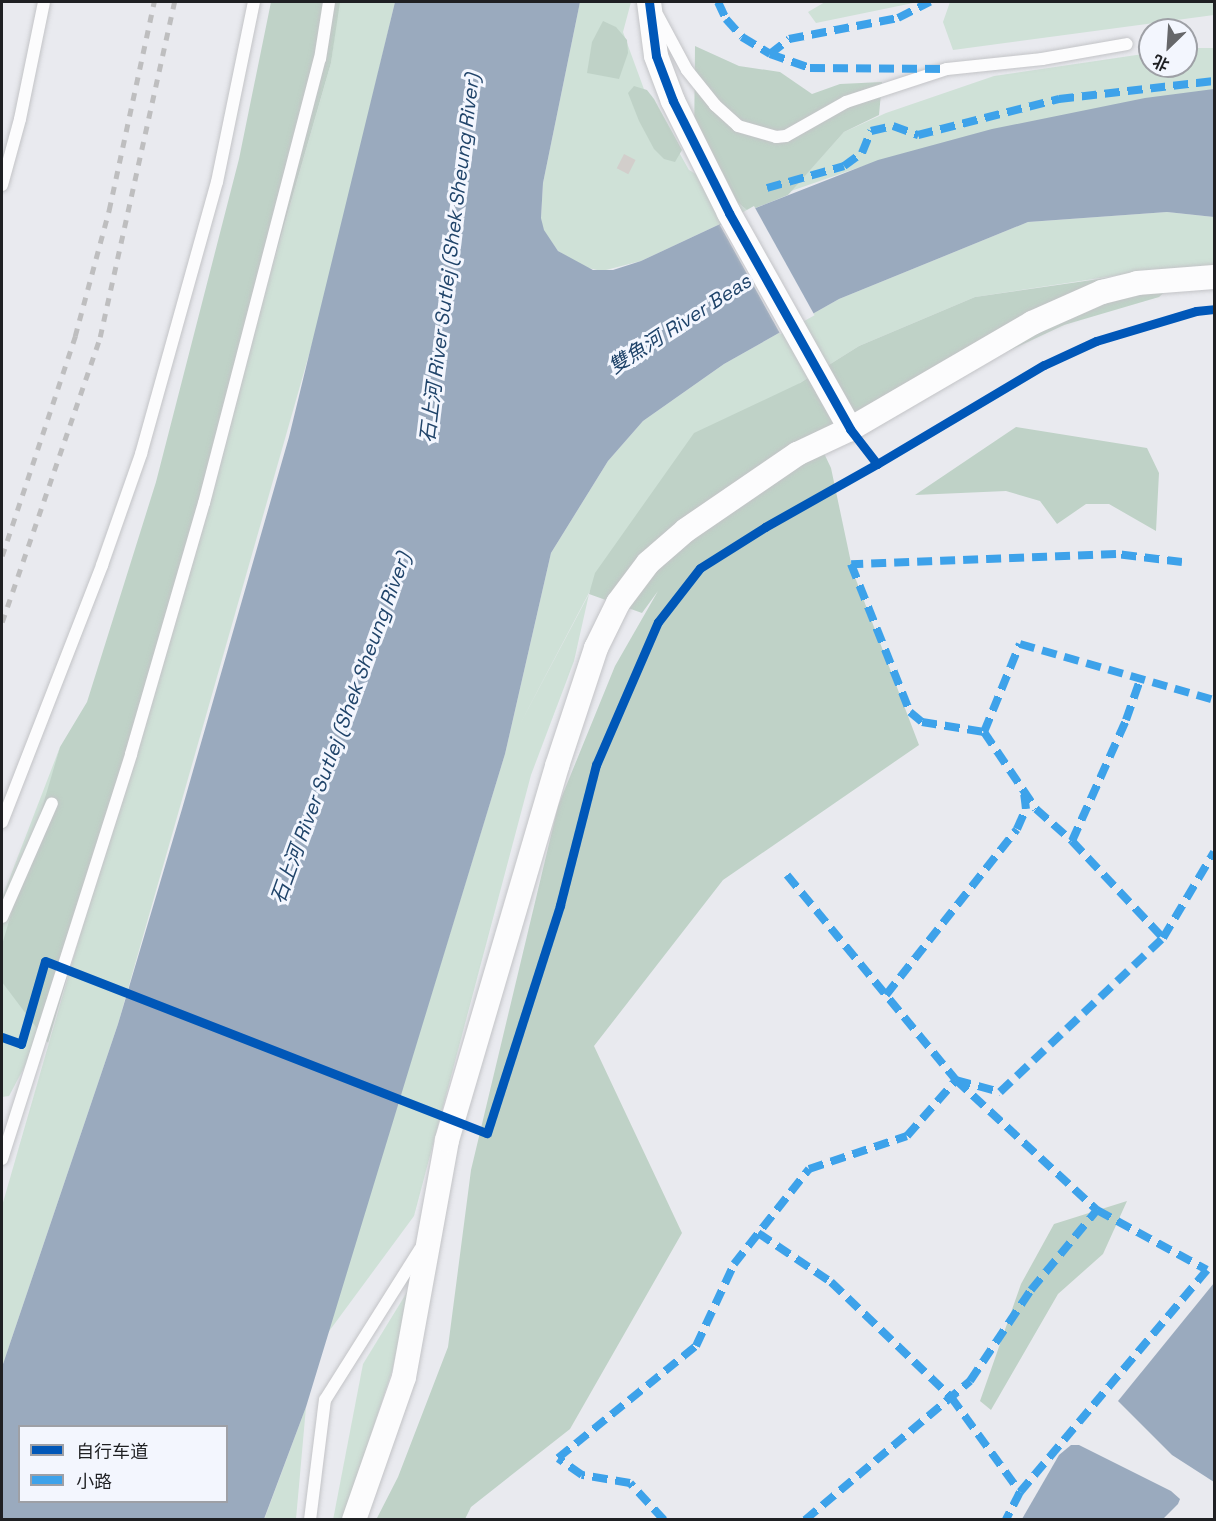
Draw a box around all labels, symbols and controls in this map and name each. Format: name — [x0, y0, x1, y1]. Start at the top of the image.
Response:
north arrow — [1138, 18, 1198, 78]
text: 北 — [1149, 50, 1173, 76]
water label: 石上河 River Sutlej (Shek Sheung River) — [415, 72, 485, 444]
water label: 雙魚河 River Beas — [604, 269, 756, 379]
water label: 石上河 River Sutlej (Shek Sheung River) — [266, 549, 416, 907]
legend — [18, 1425, 228, 1503]
text: 自行车道 — [76, 1440, 148, 1463]
text: 小路 — [76, 1470, 112, 1493]

